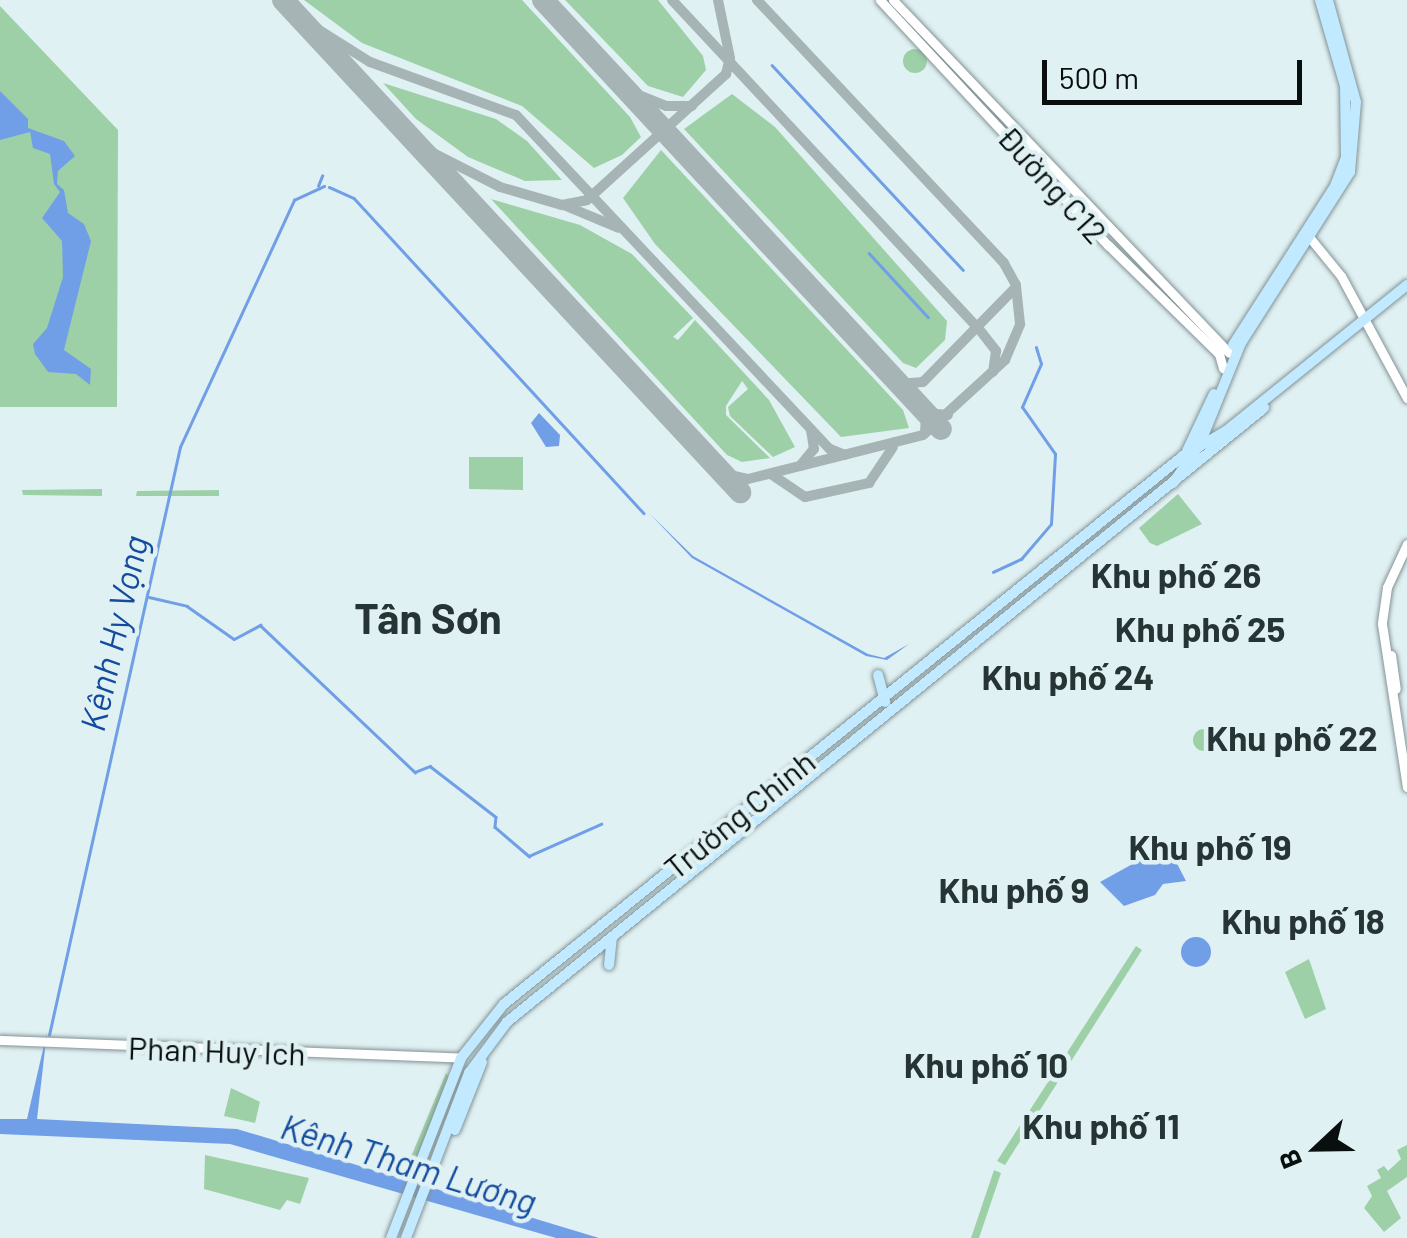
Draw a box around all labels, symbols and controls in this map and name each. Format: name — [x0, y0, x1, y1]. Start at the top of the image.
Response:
scale bar — [1047, 40, 1307, 102]
text: 500 m — [1059, 59, 1139, 95]
street label: Đường C12 — [990, 118, 1116, 250]
water label: Kênh Hy Vọng — [70, 531, 156, 735]
district label: Khu phố 26 — [1091, 553, 1261, 595]
district label: Tân Sơn — [354, 592, 502, 642]
district label: Khu phố 25 — [1115, 607, 1285, 649]
district label: Khu phố 24 — [981, 655, 1155, 697]
district label: Khu phố 22 — [1206, 716, 1378, 758]
street label: Trường Chinh — [656, 742, 822, 886]
district label: Khu phố 19 — [1128, 825, 1292, 867]
district label: Khu phố 9 — [939, 868, 1089, 910]
district label: Khu phố 18 — [1221, 899, 1385, 941]
street label: Phan Huy Ich — [128, 1028, 306, 1072]
district label: Khu phố 10 — [904, 1043, 1068, 1085]
north arrow — [1267, 1098, 1367, 1198]
water label: Kênh Tham Lương — [276, 1104, 542, 1222]
district label: Khu phố 11 — [1022, 1104, 1180, 1146]
text: B — [1270, 1145, 1308, 1174]

